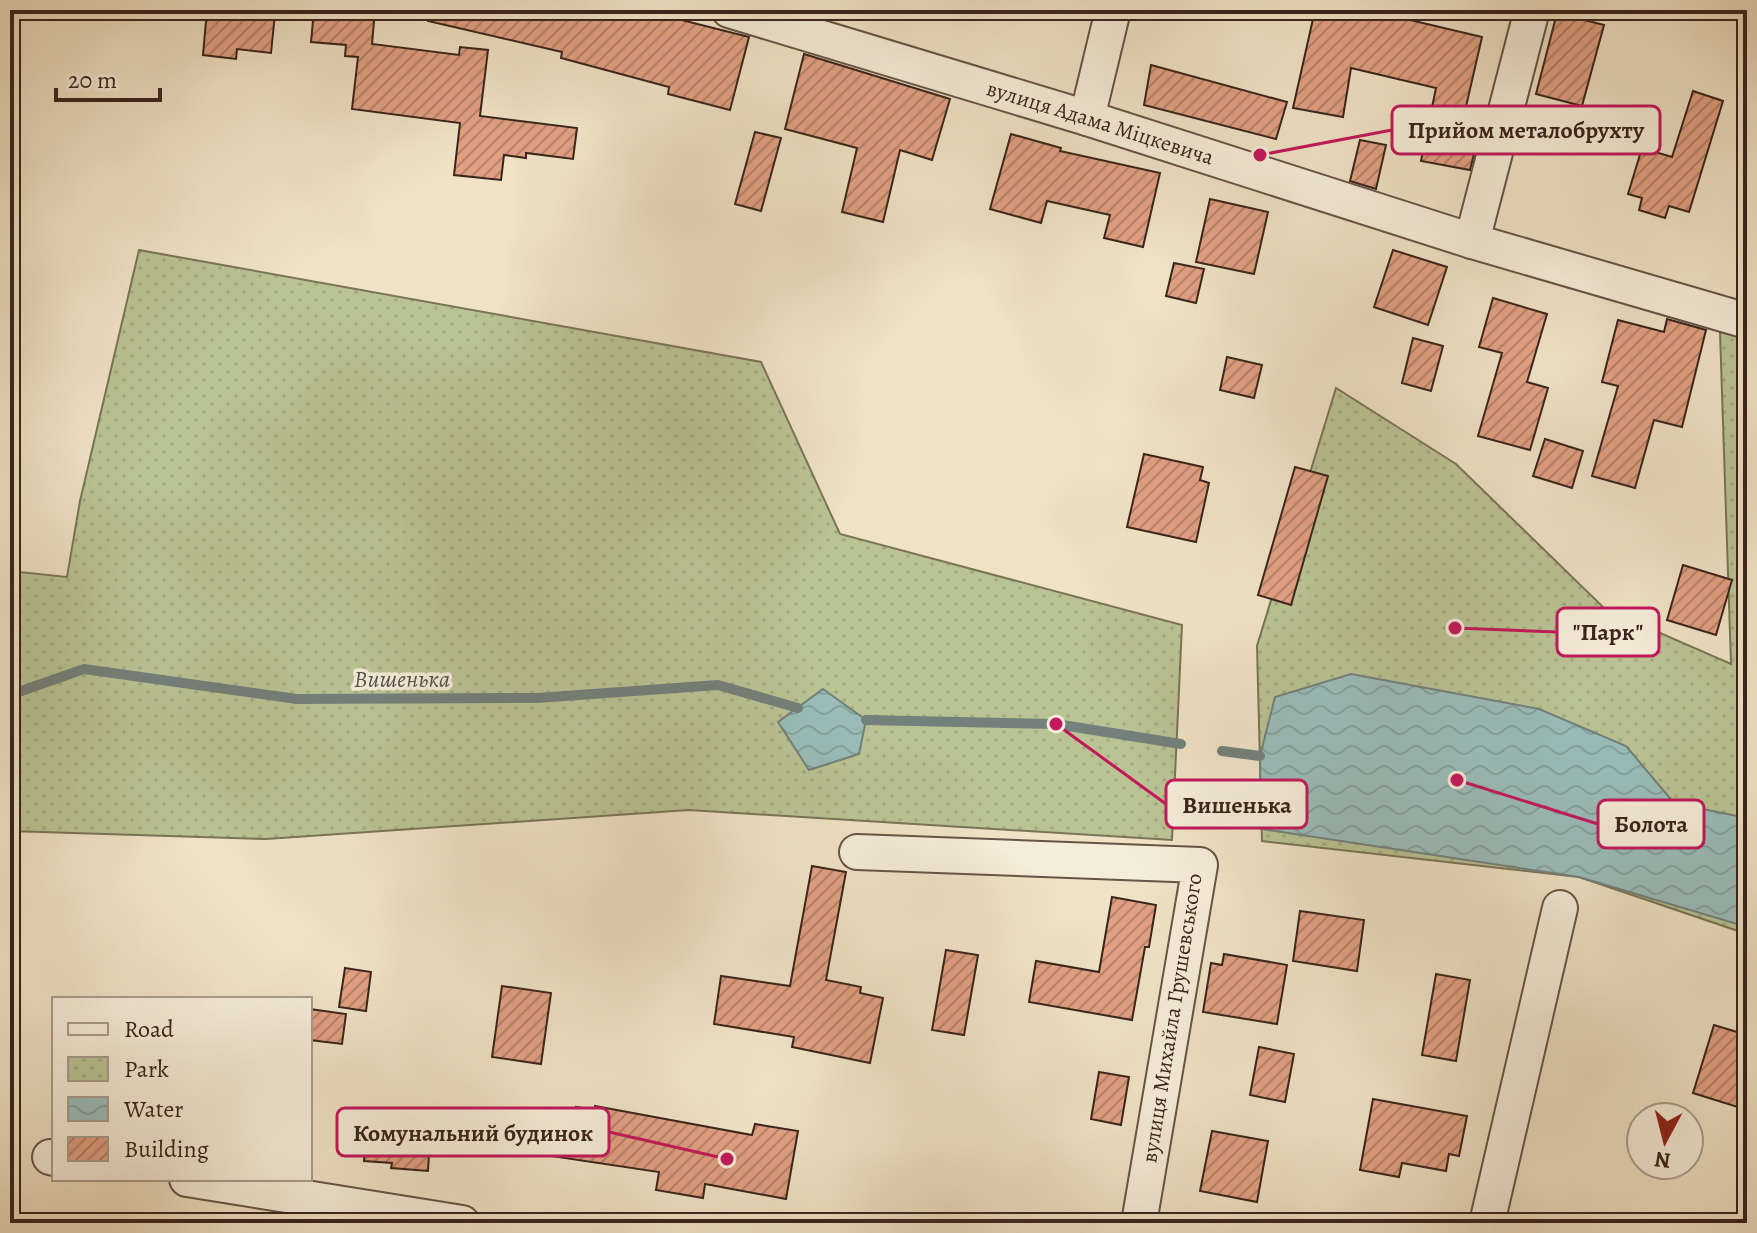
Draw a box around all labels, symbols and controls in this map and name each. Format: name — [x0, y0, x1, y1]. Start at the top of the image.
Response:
scale bar — [56, 52, 160, 102]
text: 20 m — [68, 64, 117, 96]
street label: вулиця Адама Міцкевича — [983, 74, 1218, 173]
callout: Прийом металобрухту — [1392, 106, 1660, 154]
text: Прийом металобрухту — [1408, 114, 1645, 146]
callout: "Парк" — [1557, 608, 1659, 656]
text: "Парк" — [1573, 616, 1643, 648]
water label: Вишенька — [354, 663, 450, 695]
callout: Вишенька — [1166, 780, 1307, 828]
text: Вишенька — [1182, 789, 1292, 821]
callout: Болота — [1598, 800, 1704, 848]
text: Болота — [1614, 808, 1689, 840]
street label: вулиця Михайла Грушевського — [1134, 871, 1210, 1165]
legend — [52, 997, 312, 1181]
text: Road — [124, 1013, 174, 1045]
text: Park — [124, 1053, 169, 1085]
text: Water — [123, 1093, 184, 1125]
north arrow — [1625, 1101, 1705, 1181]
callout: Комунальний будинок — [337, 1108, 609, 1156]
text: Комунальний будинок — [353, 1117, 593, 1149]
text: Building — [124, 1133, 209, 1165]
text: N — [1653, 1144, 1672, 1176]

